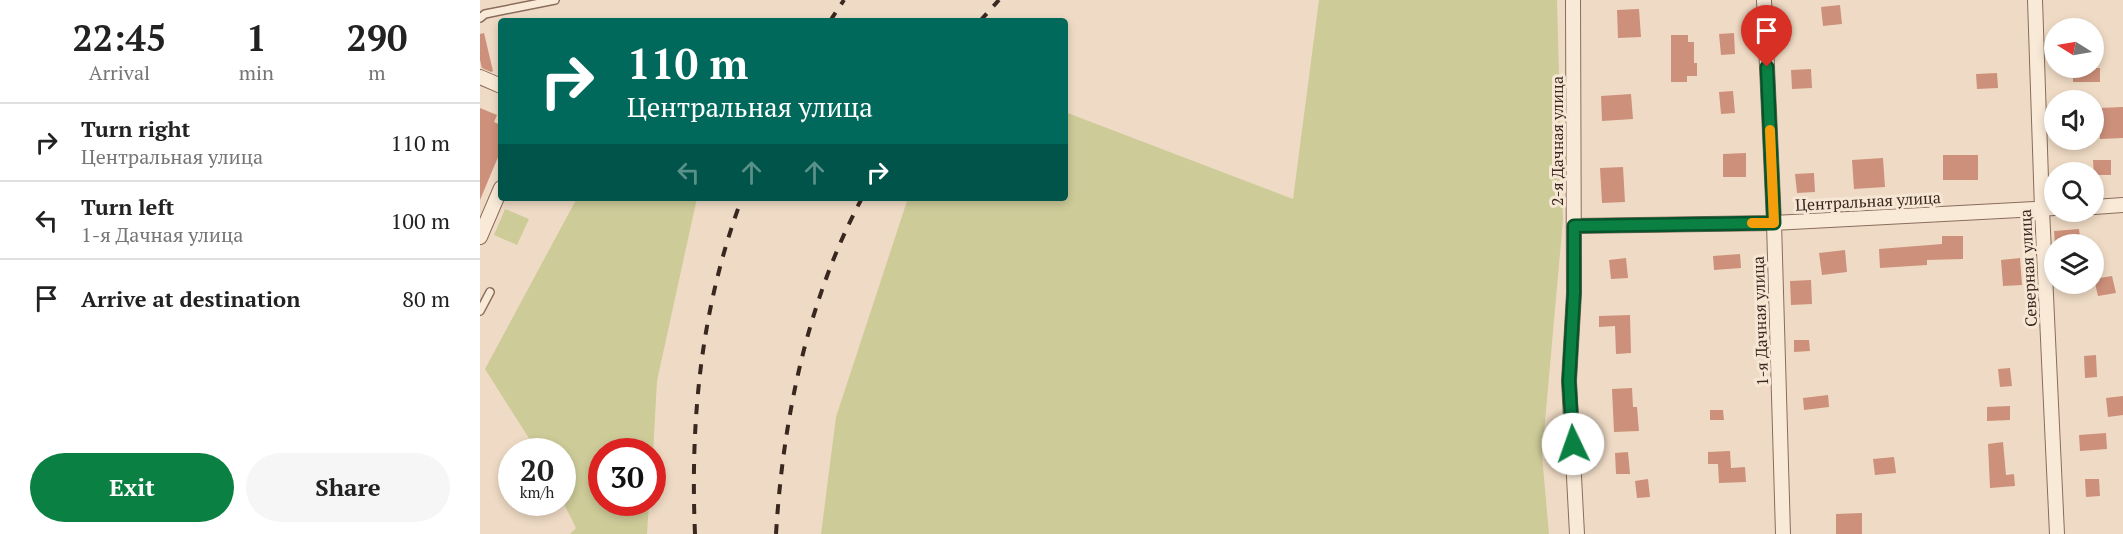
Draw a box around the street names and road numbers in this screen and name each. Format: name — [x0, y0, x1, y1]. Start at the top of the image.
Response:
street label: 2-я Дачная улица — [1546, 76, 1568, 206]
street label: Центральная улица — [1795, 186, 1941, 216]
street label: Северная улица — [2014, 209, 2042, 327]
street label: 1-я Дачная улица — [1747, 256, 1773, 386]

